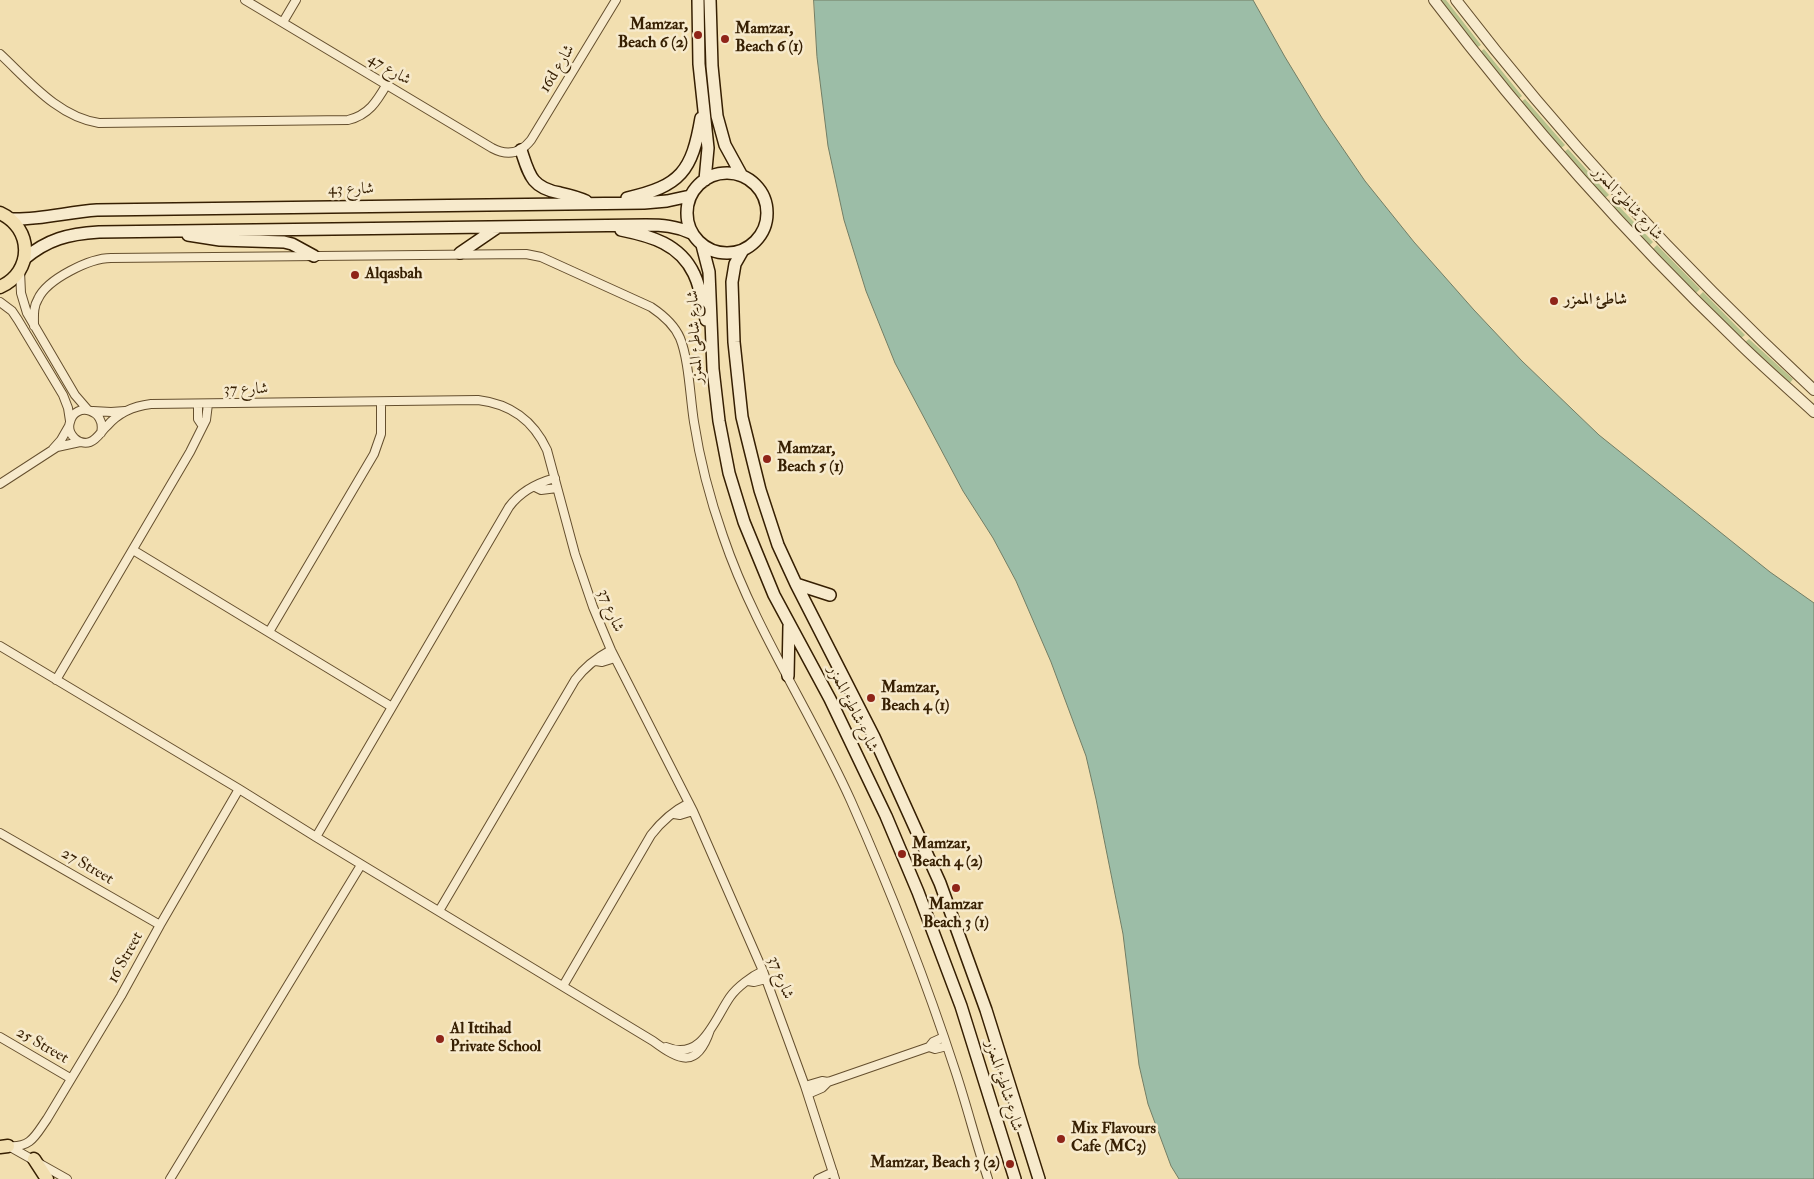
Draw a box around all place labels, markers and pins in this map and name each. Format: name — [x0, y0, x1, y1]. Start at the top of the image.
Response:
place label: Mamzar, Beach 6 (2) — [618, 16, 688, 54]
place label: Mamzar, Beach 6 (1) — [735, 20, 803, 58]
marker: Mamzar, Beach 6 (2) — [692, 29, 704, 41]
marker: Mamzar, Beach 6 (1) — [719, 33, 731, 45]
place label: Alqasbah — [365, 265, 422, 285]
marker: Alqasbah — [349, 269, 361, 281]
place label: شاطئ الممزر — [1564, 291, 1627, 311]
marker: شاطئ الممزر — [1548, 295, 1560, 307]
place label: Mamzar, Beach 5 (1) — [777, 440, 844, 478]
marker: Mamzar, Beach 5 (1) — [761, 453, 773, 465]
place label: Mamzar, Beach 4 (1) — [881, 679, 949, 717]
marker: Mamzar, Beach 4 (1) — [865, 692, 877, 704]
place label: Mamzar, Beach 4 (2) — [912, 835, 983, 873]
marker: Mamzar, Beach 4 (2) — [896, 848, 908, 860]
marker: Mamzar Beach 3 (1) — [950, 882, 962, 894]
place label: Mamzar Beach 3 (1) — [923, 896, 989, 934]
place label: Al Ittihad Private School — [450, 1020, 541, 1058]
marker: Al Ittihad Private School — [434, 1033, 446, 1045]
place label: Mix Flavours Cafe (MC3) — [1071, 1120, 1156, 1158]
marker: Mix Flavours Cafe (MC3) — [1055, 1133, 1067, 1145]
place label: Mamzar, Beach 3 (2) — [870, 1154, 1000, 1174]
marker: Mamzar, Beach 3 (2) — [1004, 1158, 1016, 1170]

